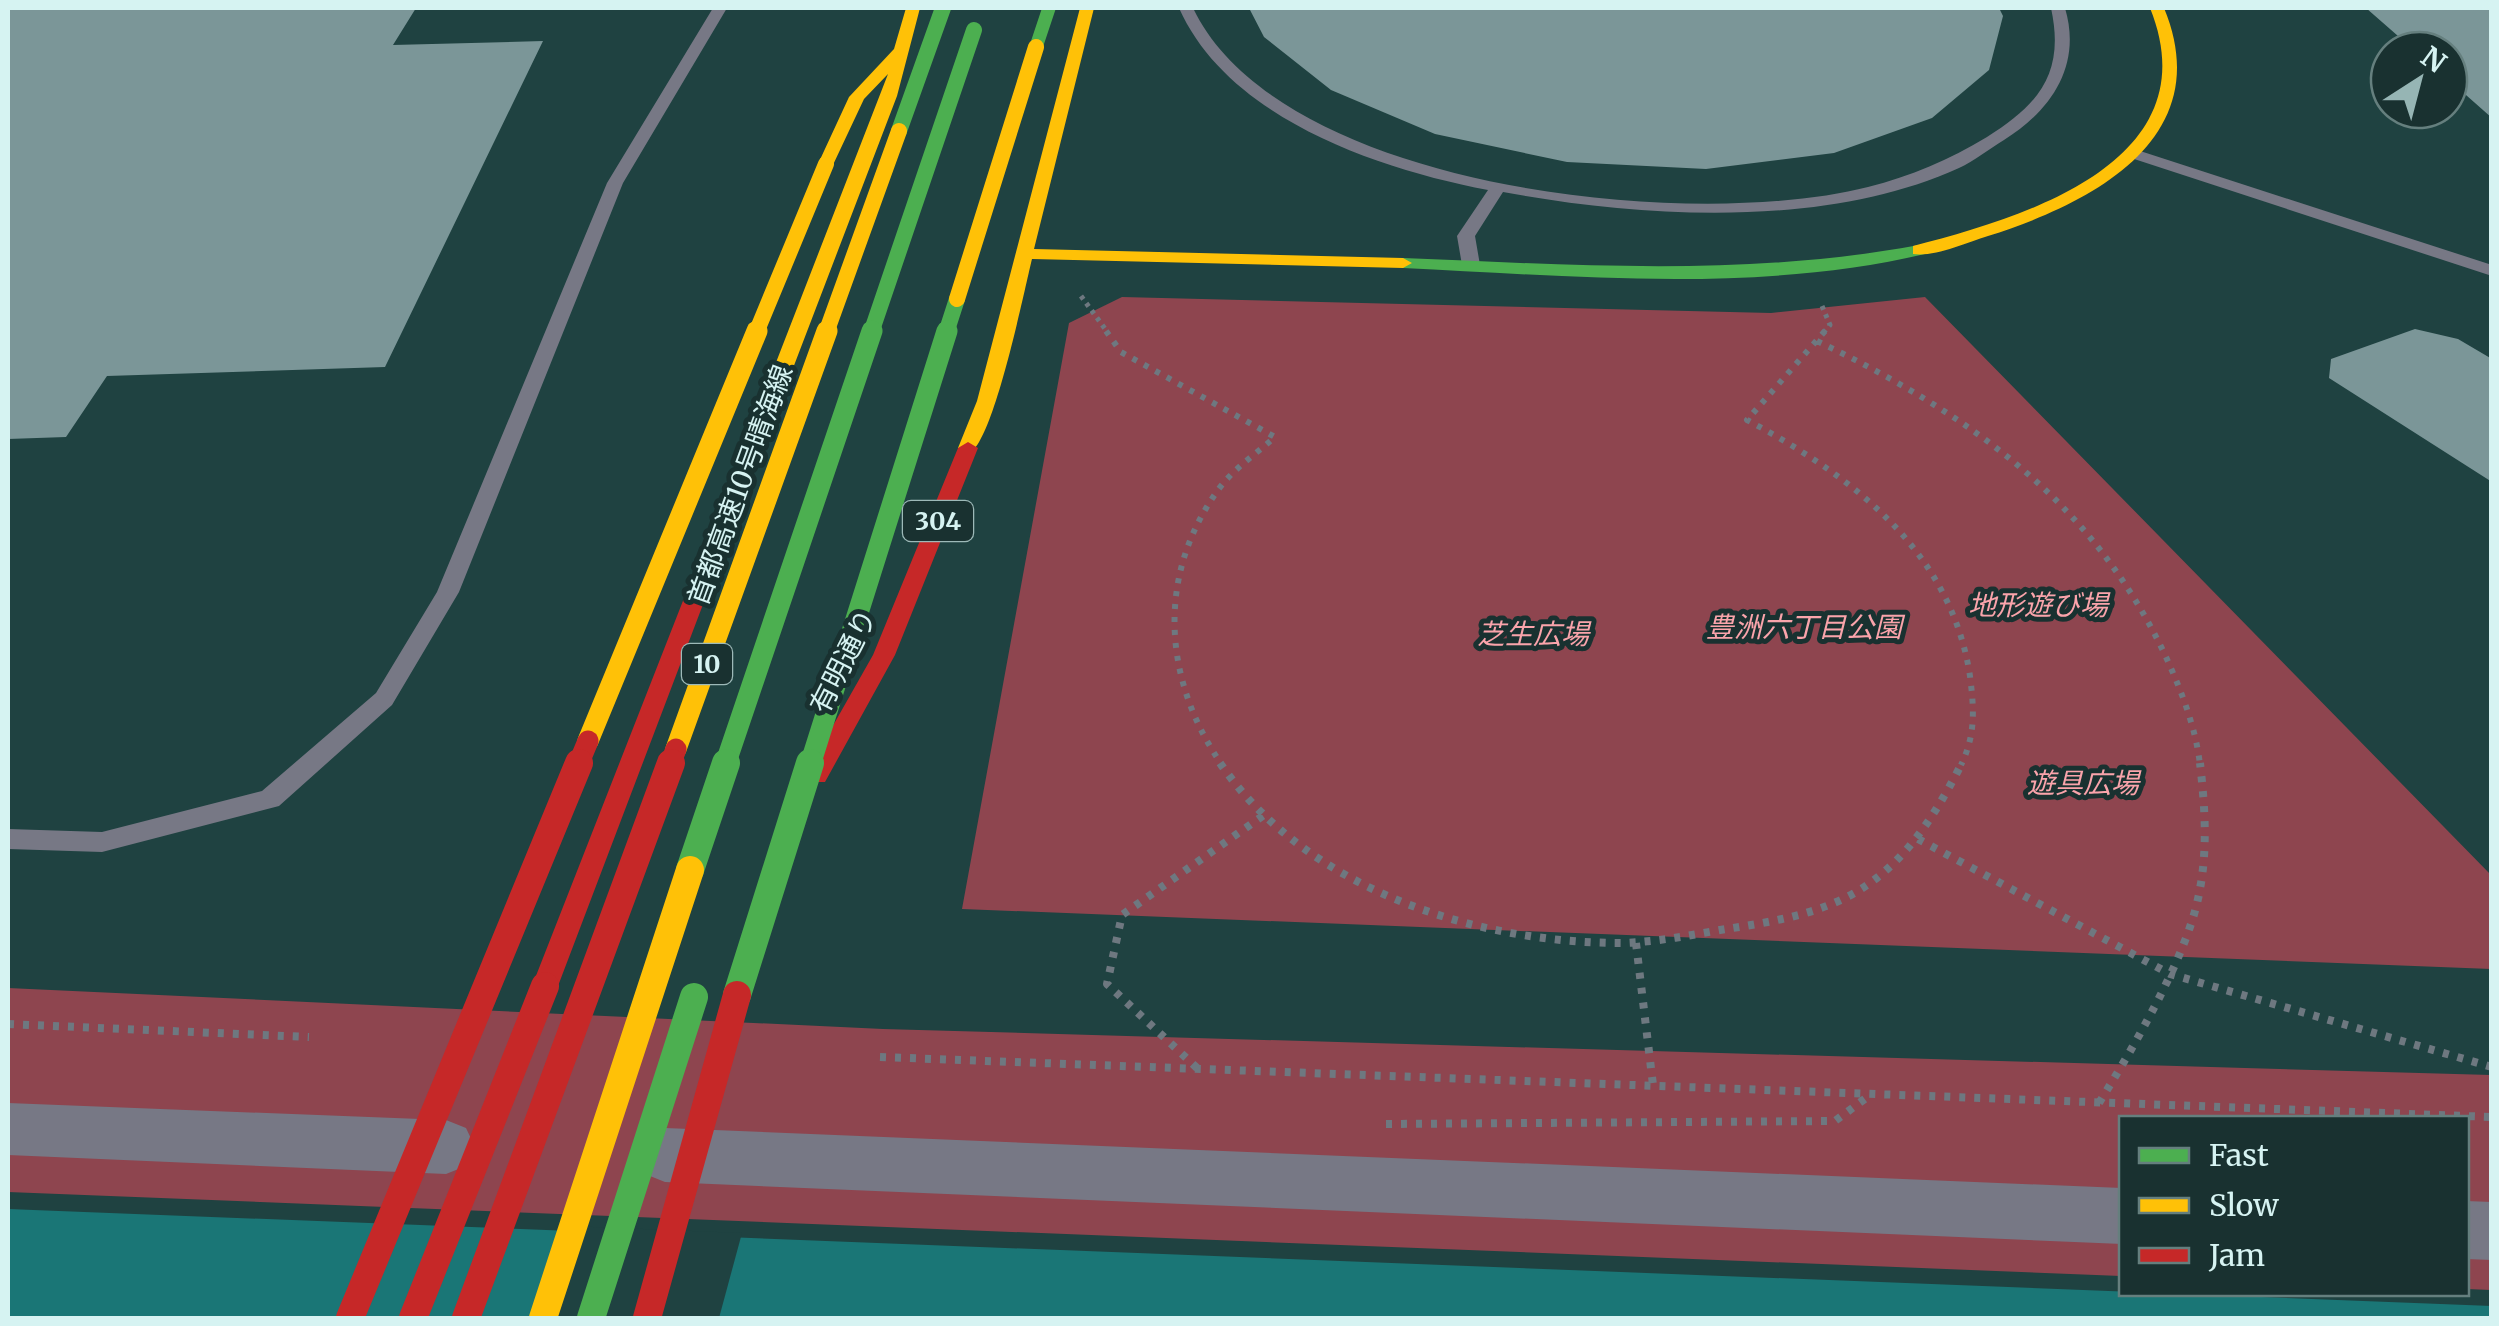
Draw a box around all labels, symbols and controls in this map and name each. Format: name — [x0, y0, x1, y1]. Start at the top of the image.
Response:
north arrow — [2369, 30, 2469, 130]
text: N — [2414, 39, 2453, 81]
street label: 首都高速10号晴海線 — [680, 360, 800, 610]
road number: 304 — [903, 501, 973, 541]
park label: 地形遊び場 — [1968, 587, 2111, 623]
street label: 有明通り — [802, 603, 884, 719]
park label: 豊洲六丁目公園 — [1706, 609, 1906, 645]
park label: 芝生広場 — [1477, 616, 1592, 652]
road number: 10 — [682, 644, 732, 684]
park label: 遊具広場 — [2027, 765, 2142, 801]
legend — [2119, 1116, 2469, 1296]
text: Fast — [2209, 1136, 2269, 1174]
text: Slow — [2209, 1186, 2279, 1224]
text: Jam — [2208, 1236, 2265, 1274]

